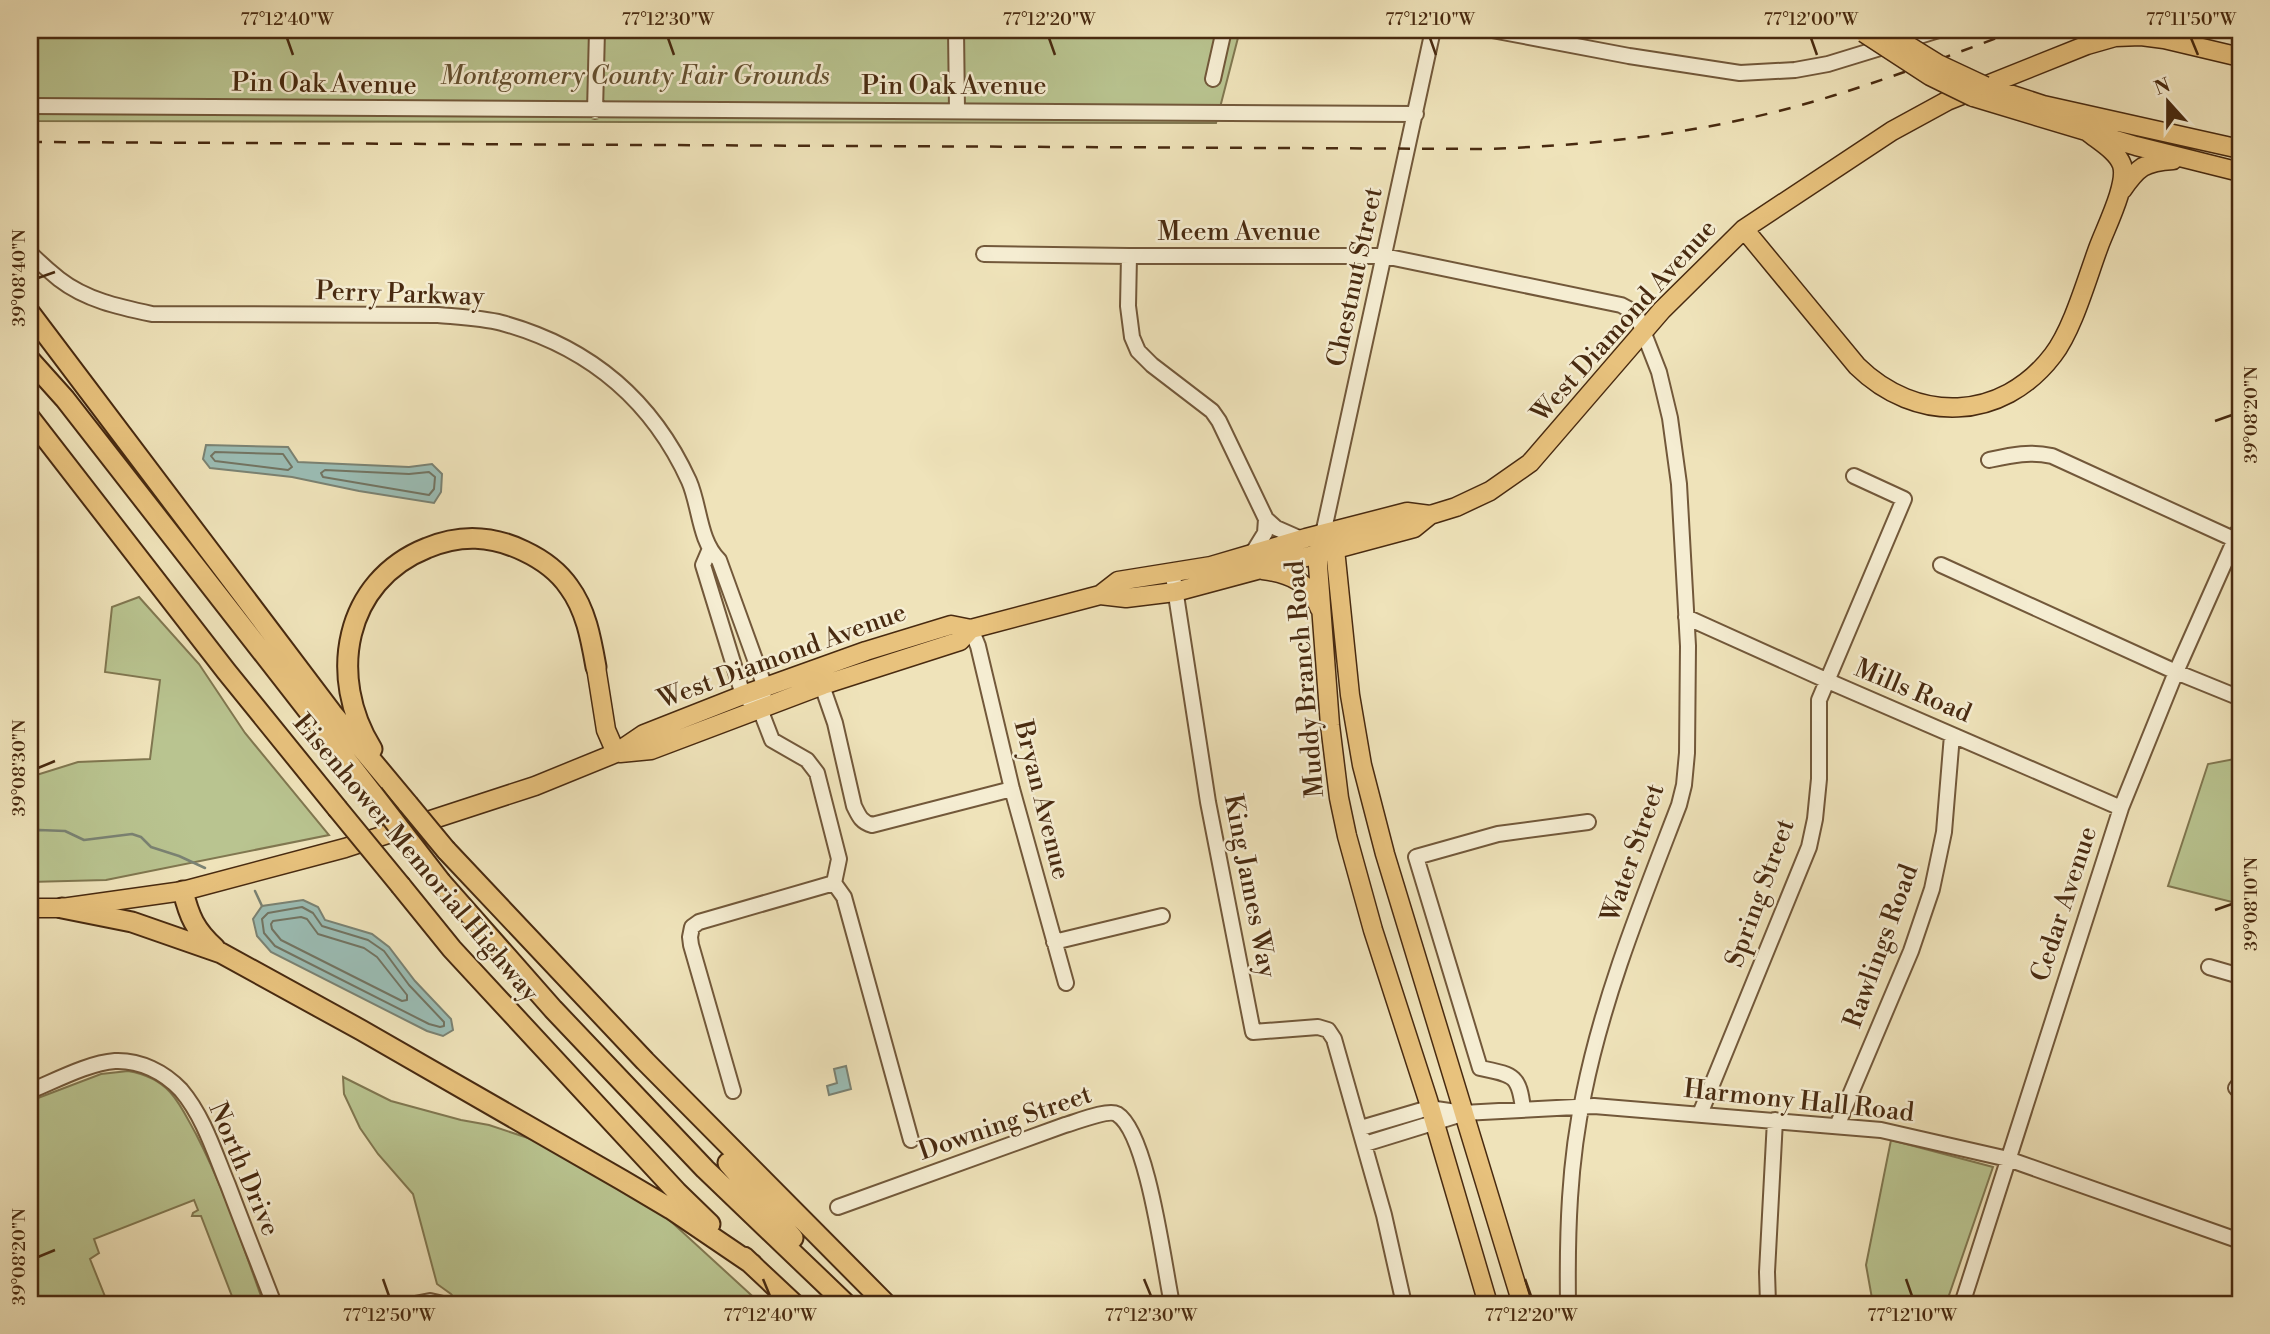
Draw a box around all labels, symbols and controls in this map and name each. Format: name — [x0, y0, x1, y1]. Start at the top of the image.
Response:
text: 77°12'40"W — [240, 8, 334, 31]
text: 77°12'30"W — [622, 8, 715, 31]
text: 77°12'20"W — [1003, 8, 1096, 31]
text: 77°12'10"W — [1385, 8, 1475, 31]
text: 77°12'00"W — [1764, 8, 1859, 31]
text: 77°11'50"W — [2146, 8, 2237, 31]
park label: Montgomery County Fair Grounds — [440, 60, 830, 92]
street label: Pin Oak Avenue — [231, 66, 417, 102]
north arrow — [2134, 66, 2204, 136]
street label: Pin Oak Avenue — [861, 70, 1047, 102]
text: N — [2151, 73, 2174, 101]
street label: Chestnut Street — [1320, 184, 1390, 370]
street label: West Diamond Avenue — [1524, 213, 1723, 430]
street label: Meem Avenue — [1157, 216, 1321, 248]
text: 39°08'40"N — [8, 229, 31, 327]
street label: Perry Parkway — [315, 275, 485, 313]
text: 39°08'20"N — [2240, 366, 2263, 464]
street label: Muddy Branch Road — [1279, 559, 1331, 799]
street label: West Diamond Avenue — [653, 596, 911, 716]
street label: Mills Road — [1850, 652, 1977, 730]
street label: Eisenhower Memorial Highway — [286, 708, 546, 1009]
street label: Bryan Avenue — [1007, 716, 1077, 883]
text: 39°08'30"N — [8, 719, 31, 816]
street label: Water Street — [1594, 780, 1672, 927]
street label: King James Way — [1217, 792, 1284, 981]
street label: Spring Street — [1718, 815, 1802, 971]
street label: Cedar Avenue — [2024, 822, 2104, 986]
text: 39°08'10"N — [2240, 856, 2263, 951]
street label: Rawlings Road — [1837, 860, 1925, 1032]
street label: Harmony Hall Road — [1682, 1073, 1916, 1129]
street label: Downing Street — [914, 1078, 1096, 1168]
street label: North Drive — [201, 1097, 287, 1241]
text: 39°08'20"N — [8, 1208, 31, 1306]
text: 77°12'50"W — [343, 1304, 436, 1327]
text: 77°12'40"W — [723, 1304, 817, 1327]
text: 77°12'30"W — [1105, 1304, 1198, 1327]
text: 77°12'20"W — [1485, 1304, 1578, 1327]
text: 77°12'10"W — [1867, 1304, 1957, 1327]

